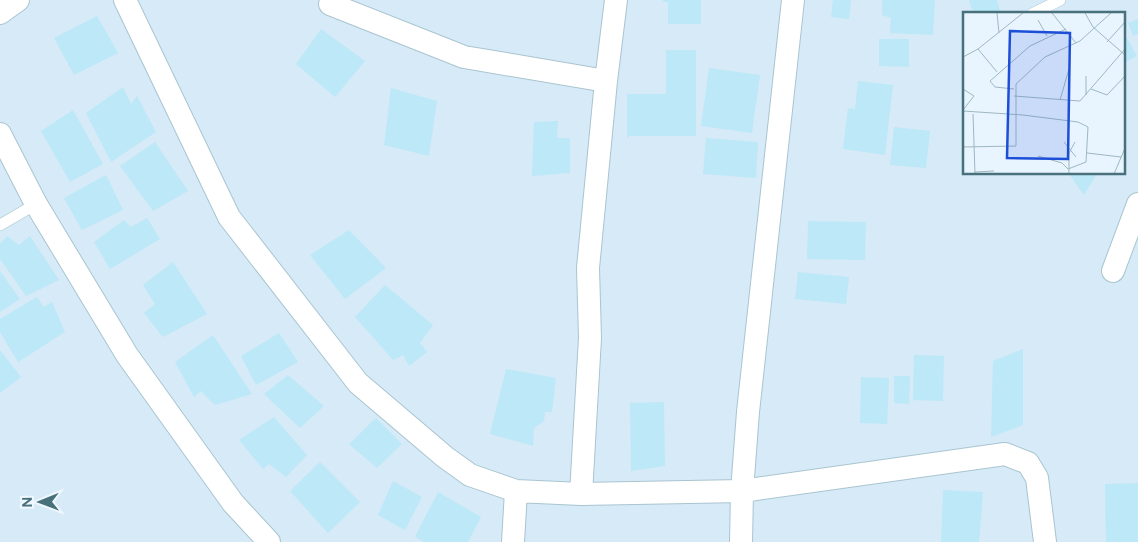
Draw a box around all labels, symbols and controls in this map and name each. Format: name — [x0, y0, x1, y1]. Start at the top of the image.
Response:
inset map — [963, 12, 1126, 175]
north arrow — [15, 477, 65, 527]
text: N — [19, 497, 36, 508]

